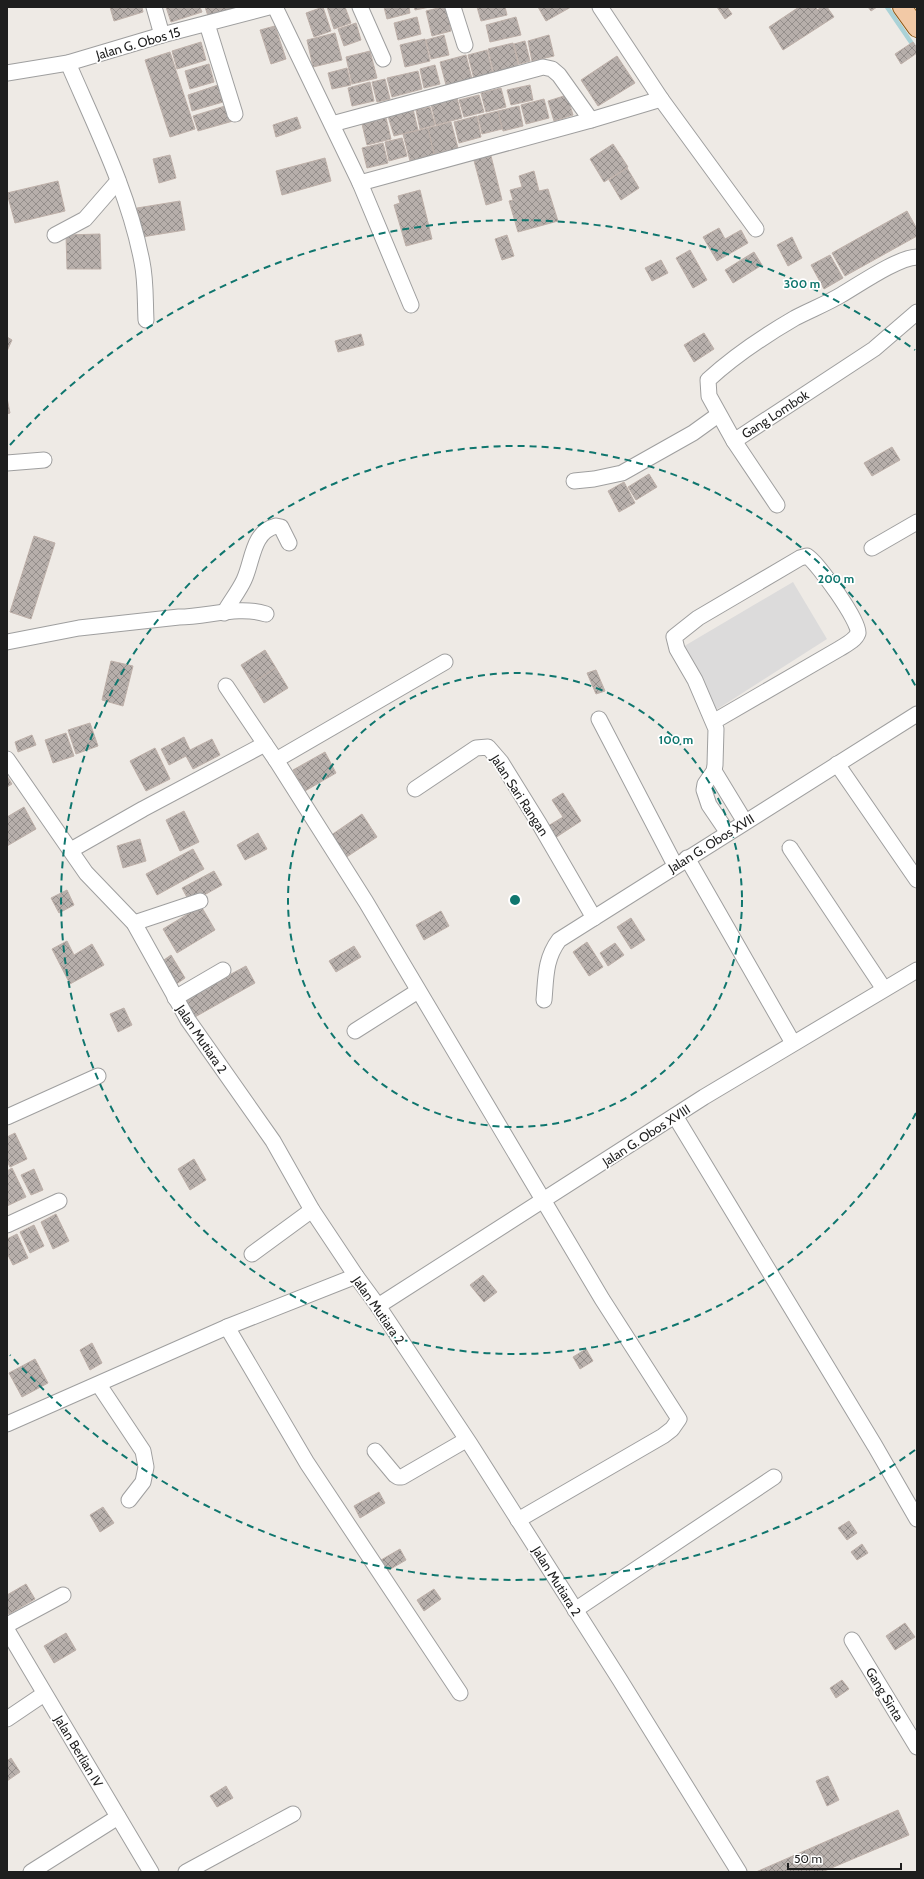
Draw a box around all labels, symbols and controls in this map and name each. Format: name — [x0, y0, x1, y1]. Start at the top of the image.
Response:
street label: Jalan G. Obos 15 — [93, 23, 182, 63]
text: 300 m — [784, 276, 820, 291]
street label: Gang Lombok — [738, 386, 812, 442]
text: 200 m — [818, 571, 854, 586]
text: 100 m — [659, 732, 693, 747]
street label: Jalan Sari Rangan — [487, 750, 552, 839]
street label: Jalan G. Obos XVII — [664, 810, 757, 876]
centre of rings — [508, 893, 522, 907]
street label: Jalan Mutiara 2 — [173, 1001, 231, 1077]
street label: Jalan G. Obos XVIII — [598, 1101, 693, 1170]
street label: Jalan Mutiara 2 — [349, 1272, 408, 1347]
street label: Jalan Mutiara 2 — [529, 1542, 585, 1619]
street label: Gang Sinta — [863, 1664, 908, 1724]
street label: Jalan Berlian IV — [51, 1711, 107, 1790]
scale bar — [788, 1845, 901, 1871]
text: 50 m — [794, 1851, 822, 1866]

